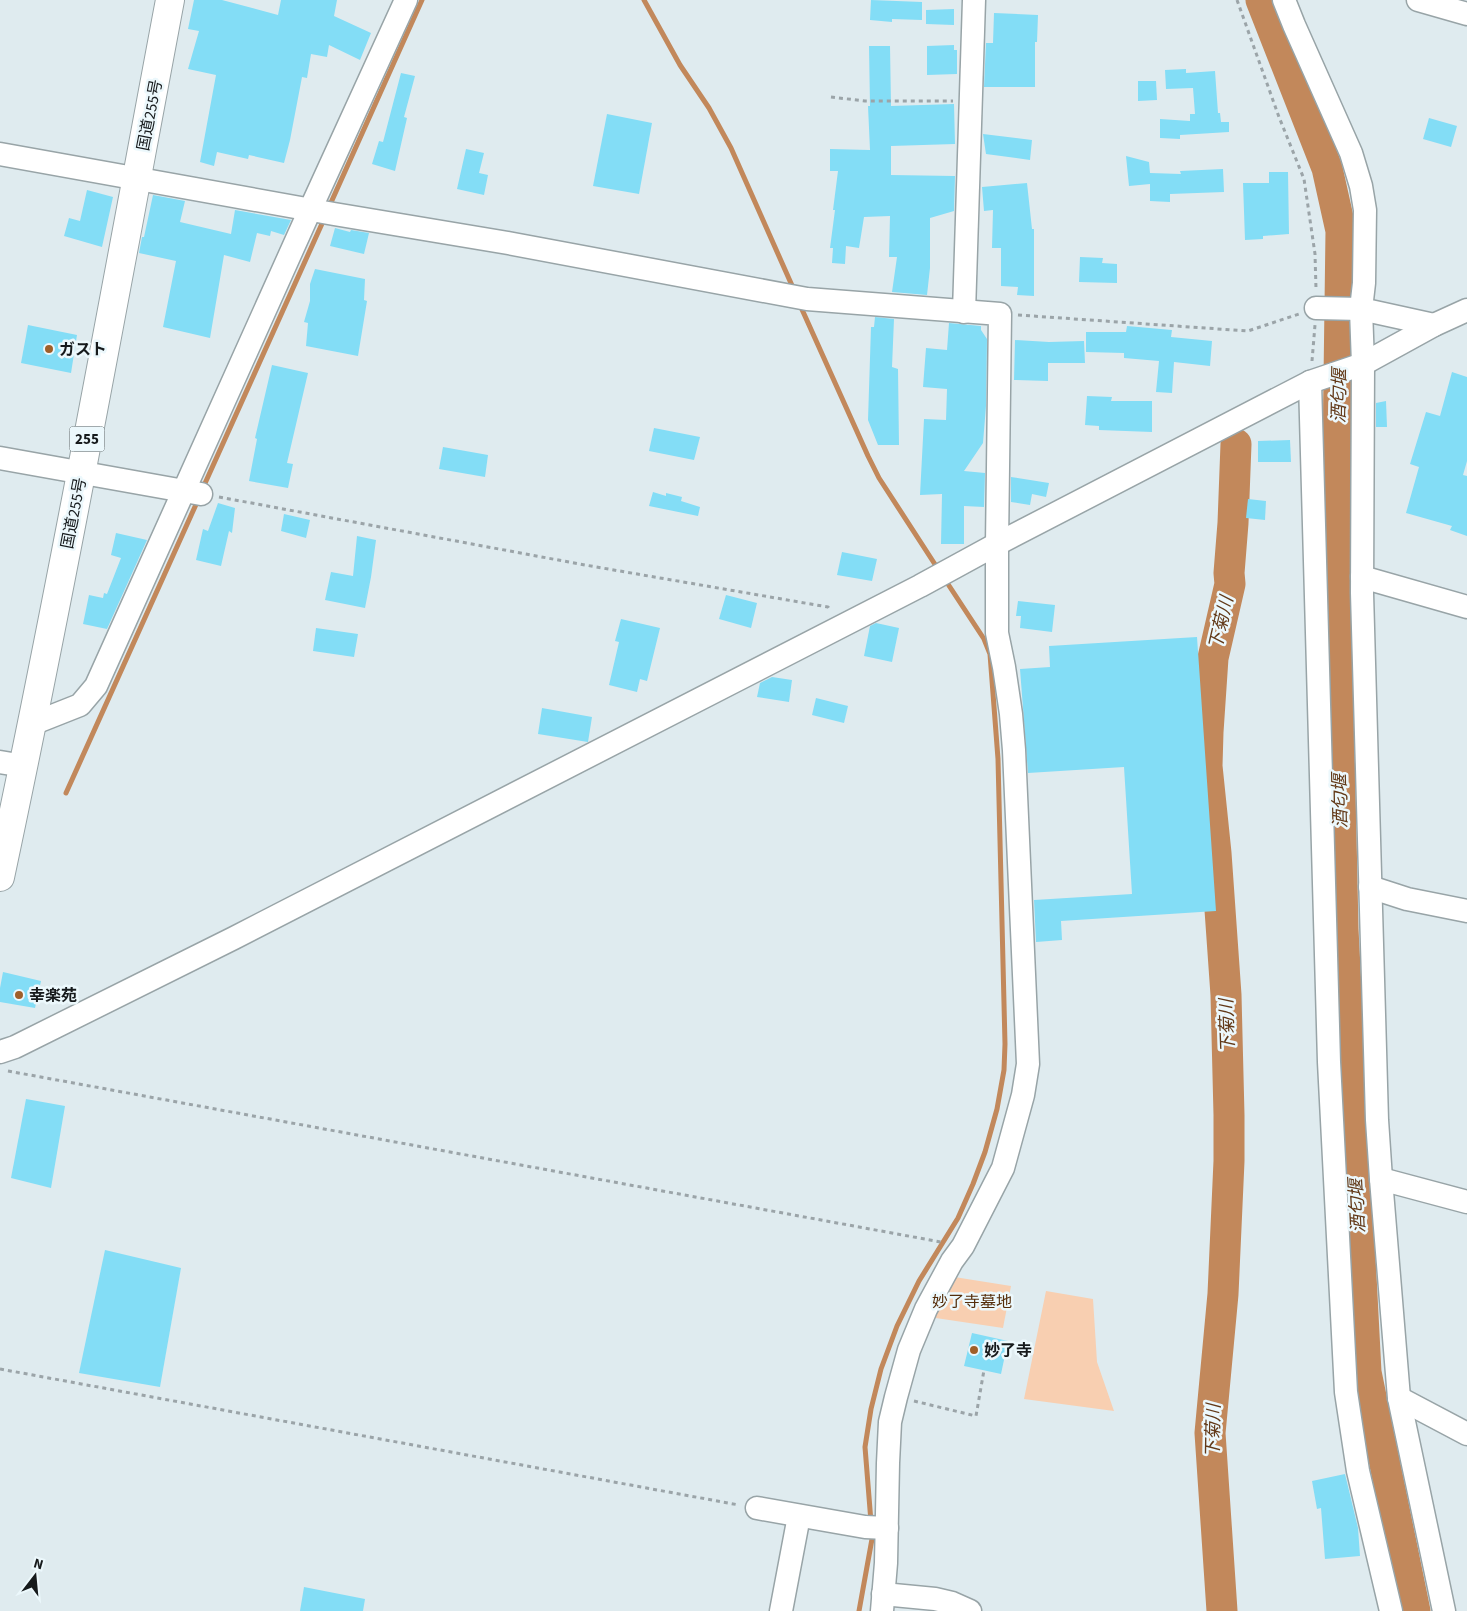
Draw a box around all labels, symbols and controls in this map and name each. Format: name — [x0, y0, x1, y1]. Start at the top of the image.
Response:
street label: 国道255号 — [132, 78, 168, 153]
place label: ガスト — [59, 339, 107, 361]
marker: ガスト — [43, 343, 55, 355]
water label: 酒匂堰 — [1327, 366, 1353, 423]
road number: 255 — [70, 426, 104, 452]
street label: 国道255号 — [56, 476, 92, 551]
water label: 下菊川 — [1203, 592, 1240, 652]
water label: 酒匂堰 — [1327, 771, 1353, 828]
place label: 幸楽苑 — [29, 985, 77, 1007]
marker: 幸楽苑 — [13, 989, 25, 1001]
water label: 下菊川 — [1214, 997, 1241, 1053]
water label: 酒匂堰 — [1343, 1175, 1371, 1234]
park label: 妙了寺墓地 — [932, 1291, 1012, 1313]
place label: 妙了寺 — [984, 1340, 1032, 1362]
marker: 妙了寺 — [968, 1344, 980, 1356]
water label: 下菊川 — [1201, 1402, 1227, 1458]
north arrow — [10, 1551, 60, 1601]
text: N — [31, 1554, 46, 1575]

